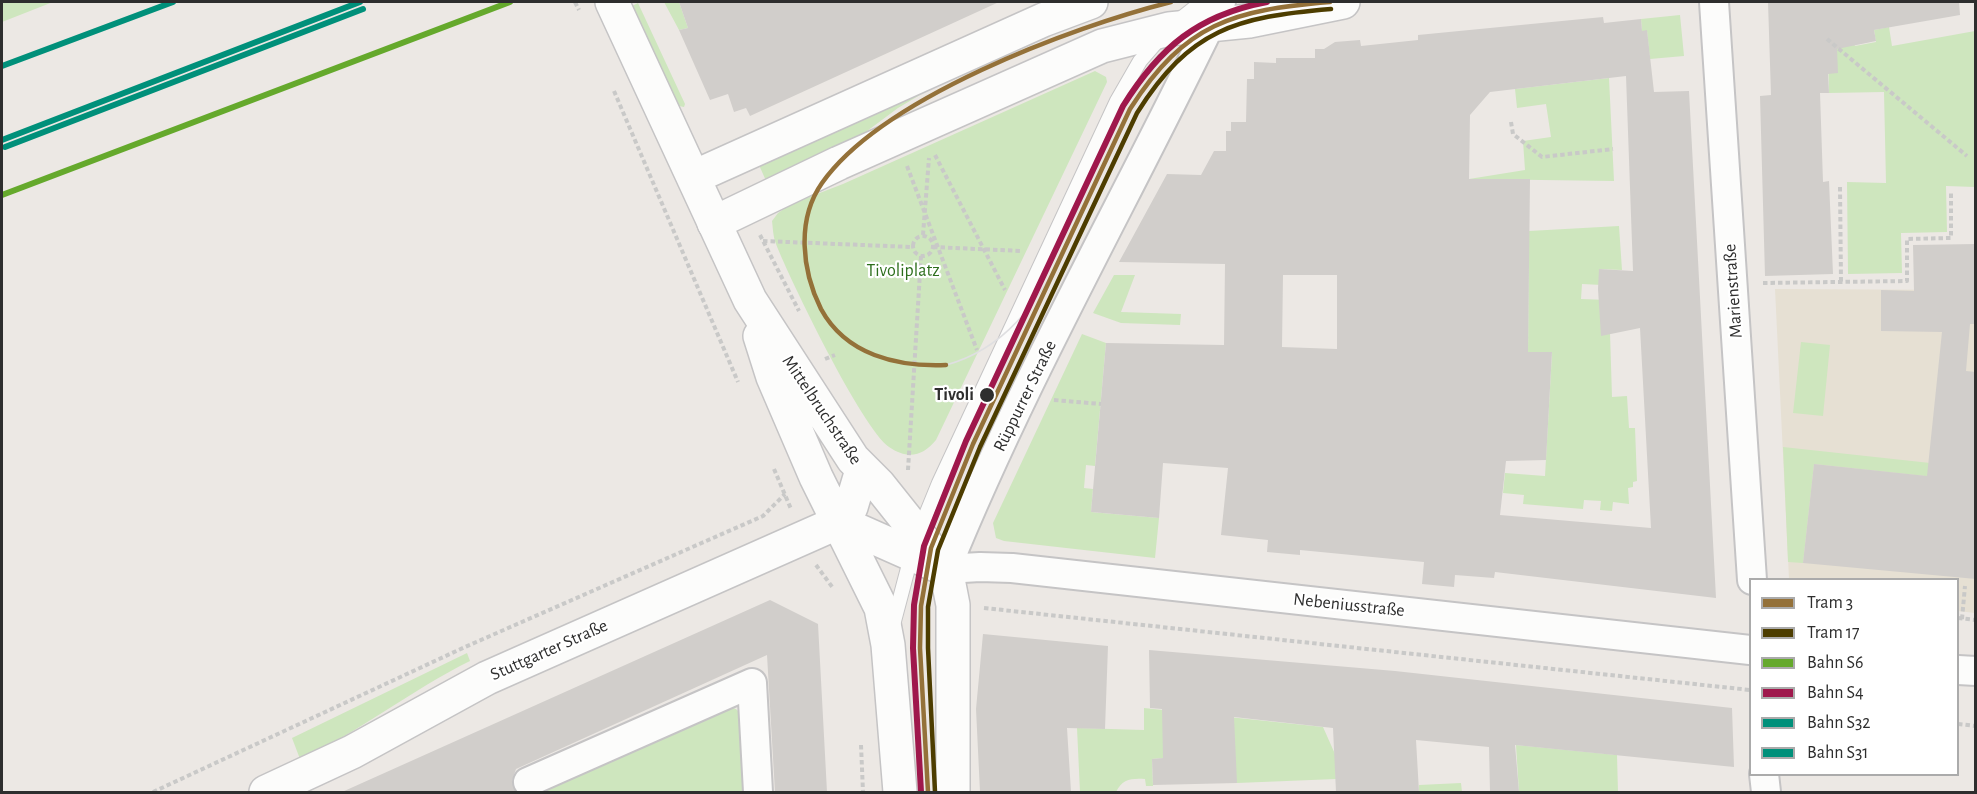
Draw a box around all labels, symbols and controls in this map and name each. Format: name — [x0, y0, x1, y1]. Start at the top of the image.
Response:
street label: Marienstraße — [1719, 243, 1747, 339]
park label: Tivoliplatz — [866, 260, 940, 282]
street label: Rüppurrer Straße — [989, 337, 1061, 455]
street label: Mittelbruchstraße — [777, 351, 867, 469]
place label: Tivoli — [934, 384, 974, 406]
marker: Tivoli — [978, 386, 996, 404]
legend — [1749, 578, 1959, 776]
street label: Nebeniusstraße — [1292, 588, 1406, 622]
text: Tram 3 — [1807, 594, 1853, 612]
street label: Stuttgarter Straße — [487, 614, 611, 686]
text: Tram 17 — [1807, 624, 1860, 642]
text: Bahn S6 — [1807, 654, 1863, 672]
text: Bahn S4 — [1807, 684, 1864, 702]
text: Bahn S32 — [1807, 714, 1871, 732]
text: Bahn S31 — [1807, 744, 1869, 762]

